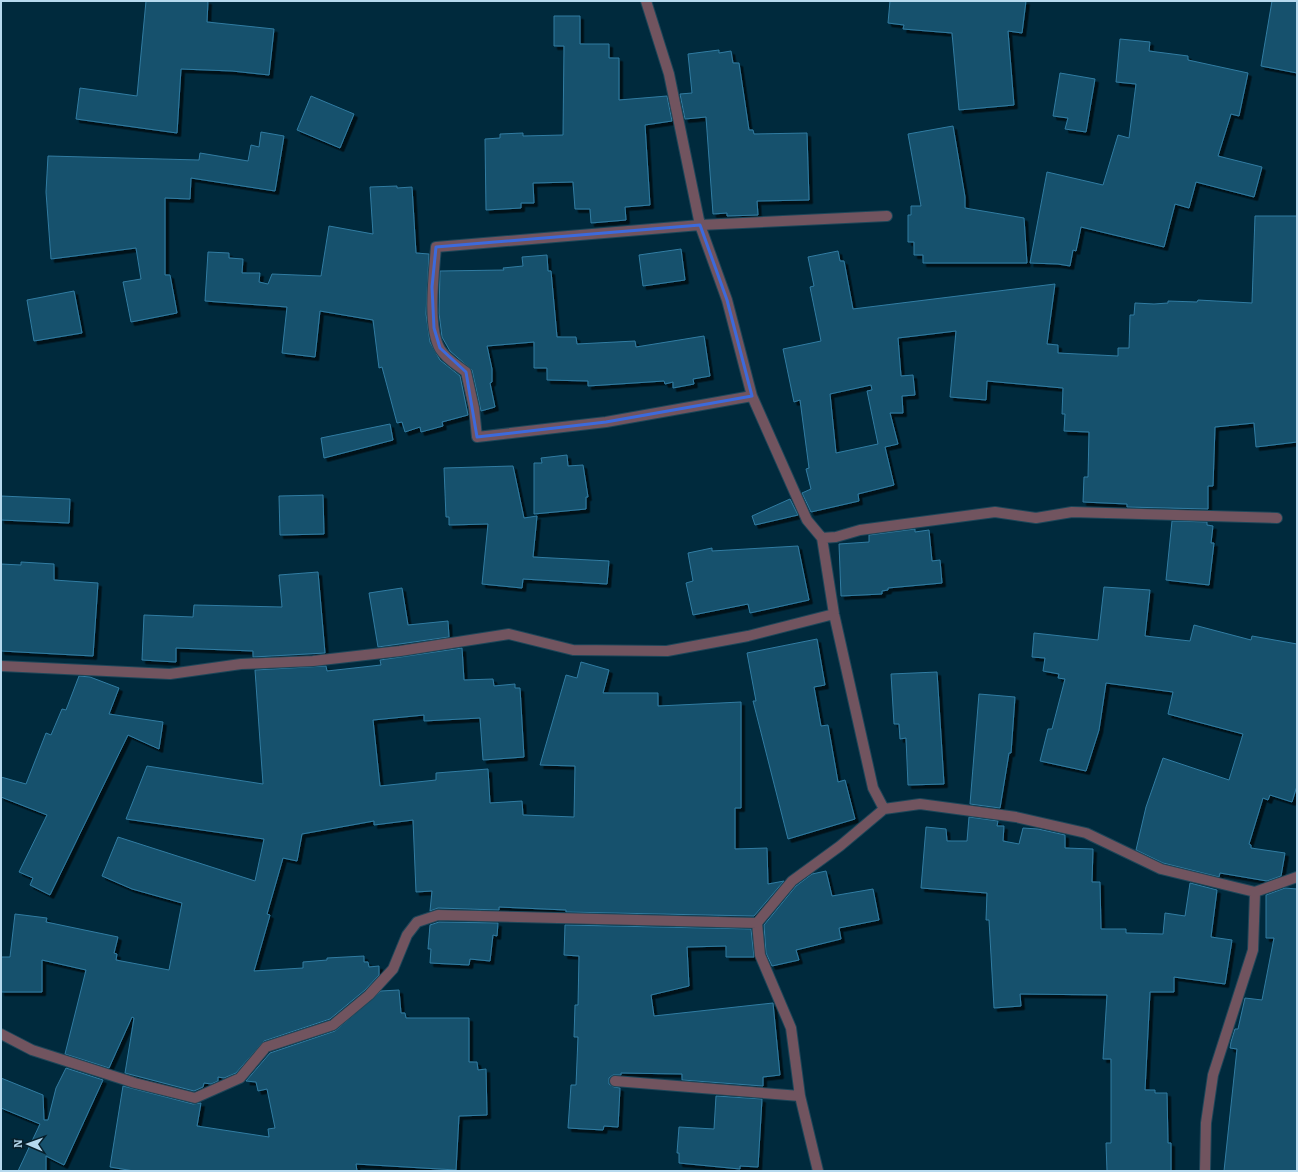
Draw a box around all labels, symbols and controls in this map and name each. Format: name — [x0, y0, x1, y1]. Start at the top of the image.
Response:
north arrow — [8, 1124, 48, 1164]
text: N — [12, 1139, 25, 1148]

